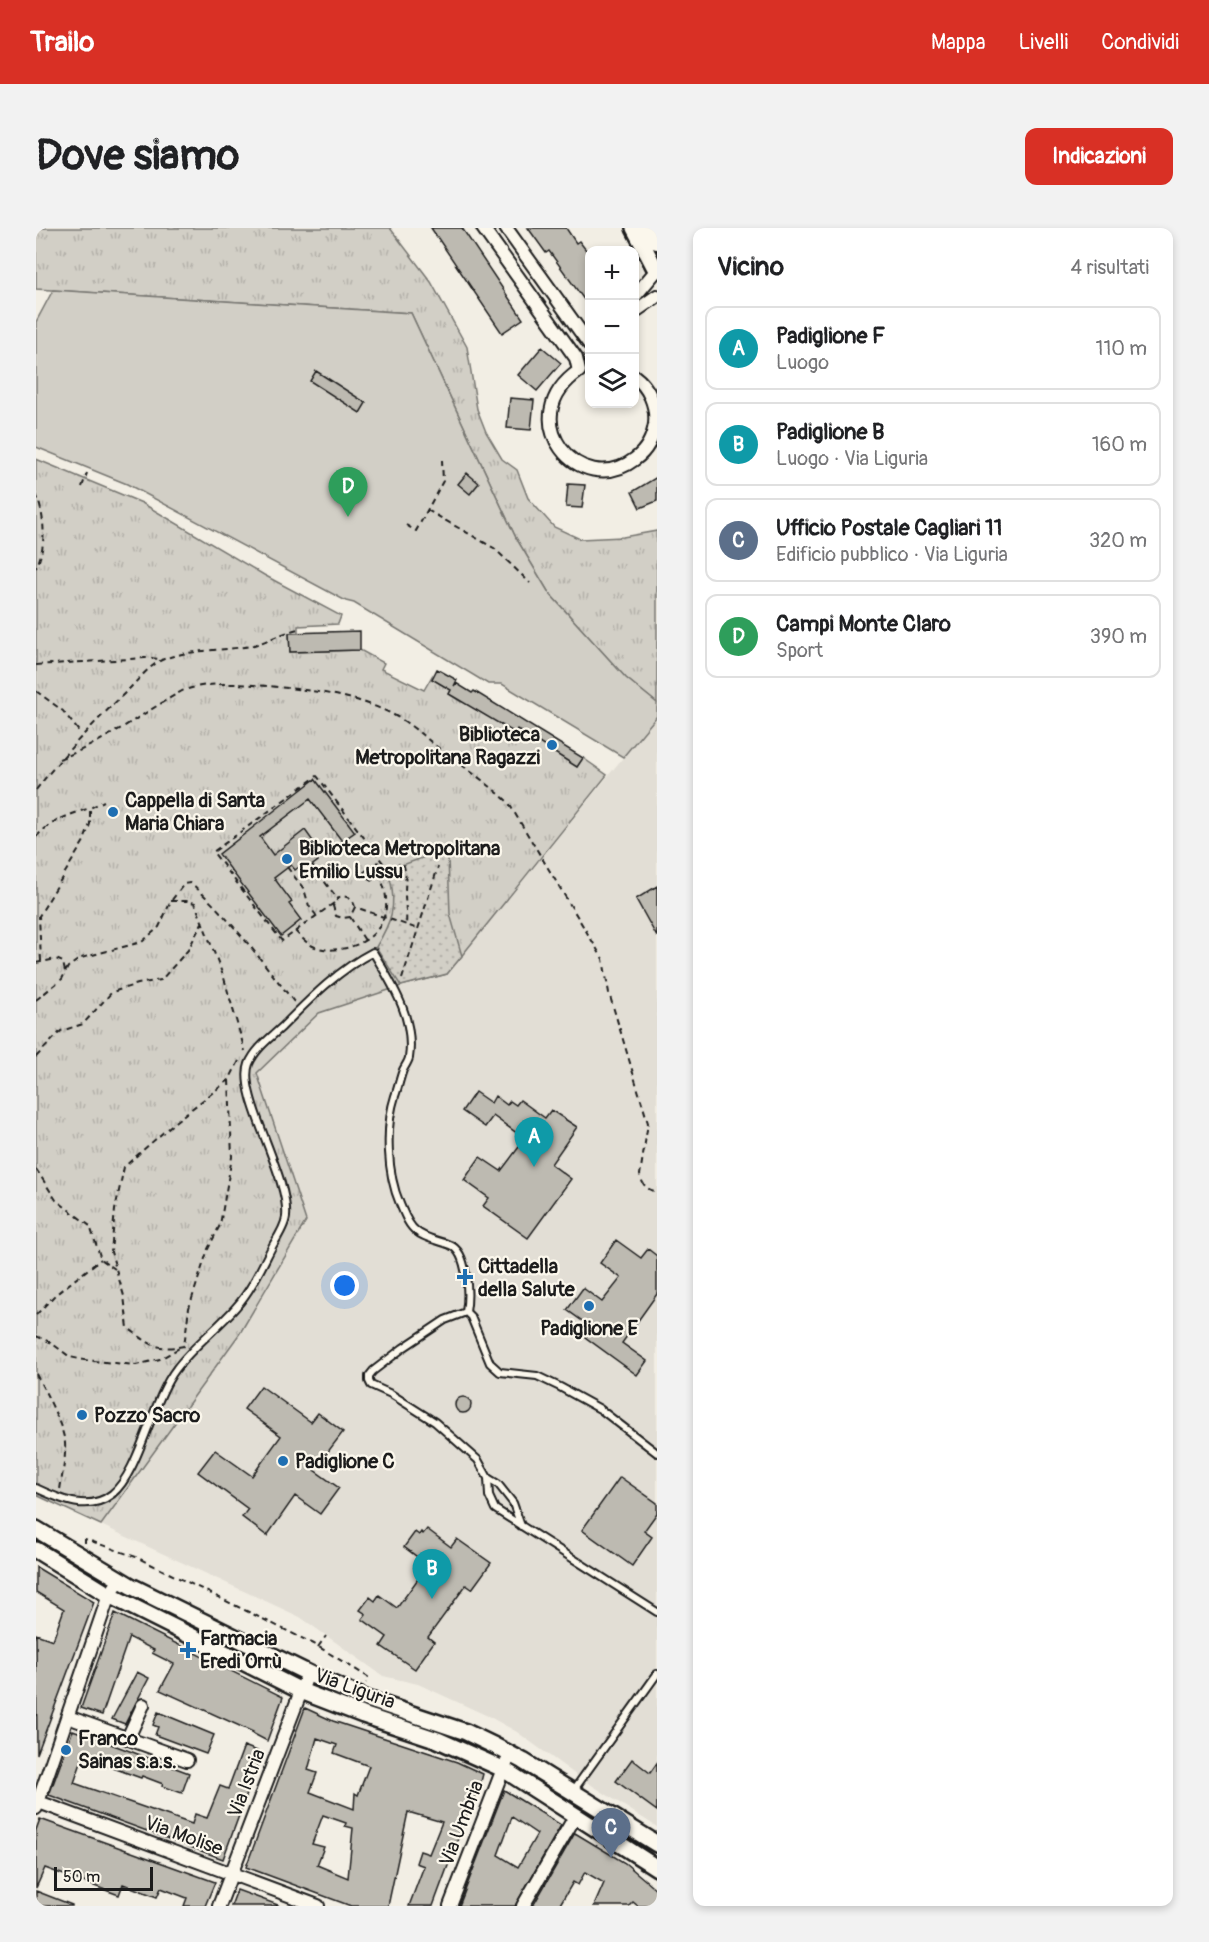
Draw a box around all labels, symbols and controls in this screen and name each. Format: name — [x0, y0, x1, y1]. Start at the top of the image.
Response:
text: Trailo — [30, 25, 94, 60]
text: Mappa — [931, 29, 985, 56]
text: Livelli — [1018, 29, 1068, 56]
text: Condividi — [1101, 29, 1179, 56]
button: Indicazioni — [1025, 128, 1173, 185]
text: Dove siamo — [36, 130, 239, 182]
map controls — [585, 246, 639, 408]
button: + — [585, 246, 639, 300]
text: Vicino — [717, 251, 784, 283]
text: 4 risultati — [1071, 255, 1149, 280]
button: − — [585, 300, 639, 354]
text: Padiglione F — [776, 322, 885, 350]
text: A — [732, 336, 745, 361]
text: 110 m — [1096, 336, 1147, 361]
text: Luogo — [776, 350, 829, 375]
button: layers — [585, 354, 639, 408]
text: Padiglione B — [776, 418, 885, 446]
text: B — [733, 432, 744, 457]
text: 160 m — [1092, 432, 1147, 457]
text: Luogo · Via Liguria — [776, 446, 928, 471]
pin: D — [328, 468, 368, 517]
text: Ufficio Postale Cagliari 11 — [776, 514, 1002, 542]
text: C — [732, 528, 745, 553]
text: 320 m — [1089, 528, 1147, 553]
text: Edificio pubblico · Via Liguria — [776, 542, 1008, 567]
text: Campi Monte Claro — [776, 610, 951, 638]
text: D — [732, 624, 745, 649]
text: 390 m — [1090, 624, 1147, 649]
text: Sport — [776, 638, 823, 663]
place label: Biblioteca Metropolitana Ragazzi — [355, 722, 540, 770]
marker: Biblioteca Metropolitana Ragazzi — [545, 738, 559, 752]
place label: Cappella di Santa Maria Chiara — [125, 788, 265, 836]
marker: Cappella di Santa Maria Chiara — [106, 805, 120, 819]
place label: Biblioteca Metropolitana Emilio Lussu — [299, 836, 500, 884]
marker: Biblioteca Metropolitana Emilio Lussu — [280, 852, 294, 866]
pin: A — [514, 1118, 554, 1167]
place label: Cittadella della Salute — [478, 1254, 576, 1302]
marker: Cittadella della Salute — [456, 1268, 474, 1286]
your location — [330, 1271, 359, 1300]
marker: Padiglione E — [582, 1299, 596, 1313]
place label: Padiglione E — [540, 1316, 638, 1341]
place label: Pozzo Sacro — [94, 1403, 201, 1428]
marker: Pozzo Sacro — [75, 1408, 89, 1422]
place label: Padiglione C — [295, 1449, 395, 1474]
marker: Padiglione C — [276, 1454, 290, 1468]
pin: B — [412, 1550, 452, 1599]
place label: Farmacia Eredi Orrù — [200, 1626, 282, 1674]
marker: Farmacia Eredi Orrù — [181, 1643, 195, 1657]
street label: Via Liguria — [311, 1662, 399, 1715]
place label: Franco Sainas s.a.s. — [78, 1726, 177, 1774]
marker: Franco Sainas s.a.s. — [59, 1743, 73, 1757]
street label: Via Istria — [222, 1745, 271, 1821]
street label: Via Umbria — [434, 1777, 489, 1870]
pin: C — [592, 1808, 630, 1858]
street label: Via Molise — [141, 1810, 226, 1861]
scale bar — [54, 1864, 153, 1892]
text: 50 m — [63, 1867, 100, 1887]

